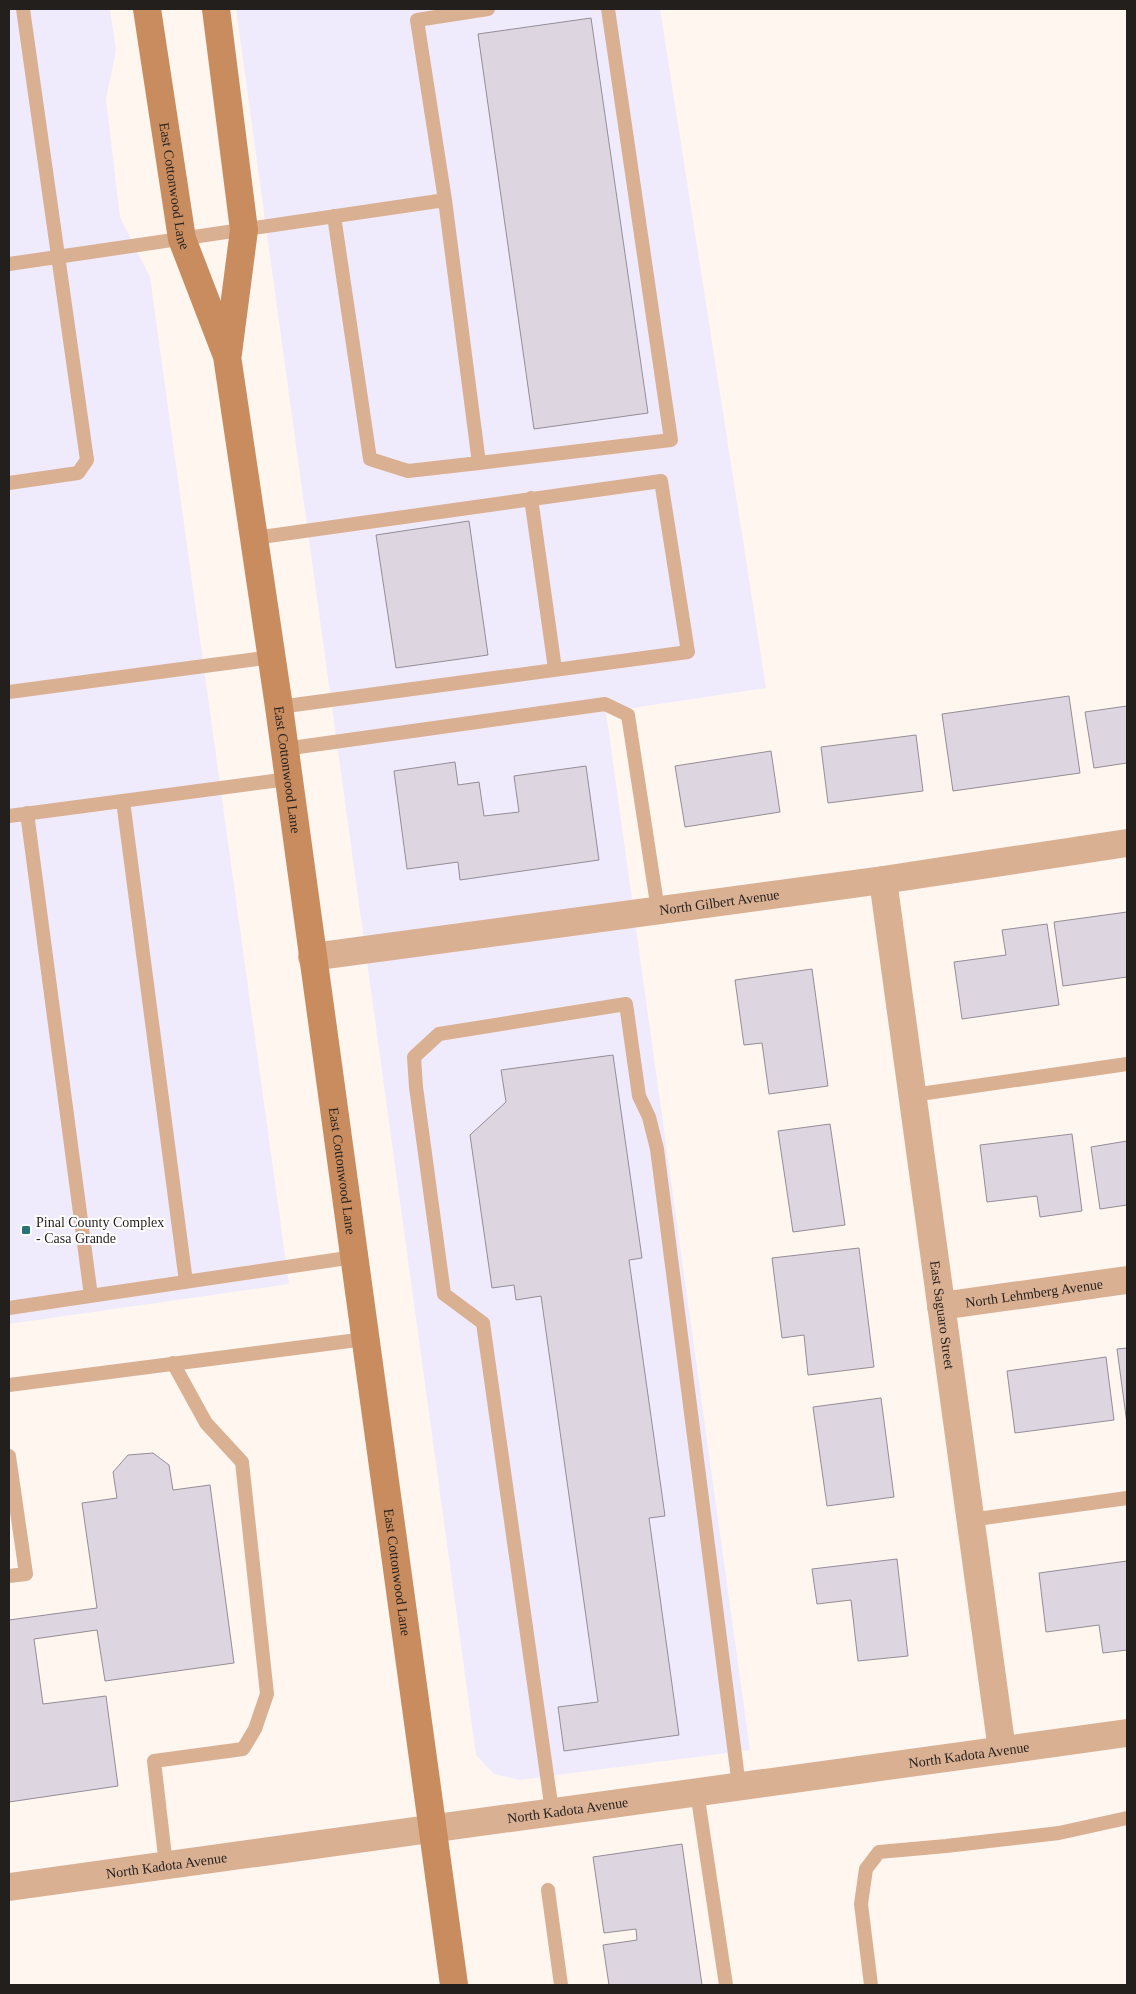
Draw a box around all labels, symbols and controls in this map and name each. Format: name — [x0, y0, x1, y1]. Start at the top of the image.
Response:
street label: East Cottonwood Lane — [156, 121, 192, 252]
street label: East Cottonwood Lane — [271, 705, 303, 834]
street label: North Gilbert Avenue — [658, 887, 780, 918]
street label: East Cottonwood Lane — [326, 1106, 358, 1236]
place label: Pinal County Complex - Casa Grande — [36, 1215, 164, 1246]
marker: Pinal County Complex - Casa Grande — [20, 1224, 32, 1236]
street label: East Saguaro Street — [927, 1260, 957, 1370]
street label: North Lehmberg Avenue — [964, 1276, 1104, 1311]
street label: East Cottonwood Lane — [381, 1508, 413, 1637]
street label: North Kadota Avenue — [908, 1740, 1030, 1771]
street label: North Kadota Avenue — [506, 1795, 629, 1826]
street label: North Kadota Avenue — [105, 1850, 228, 1882]

